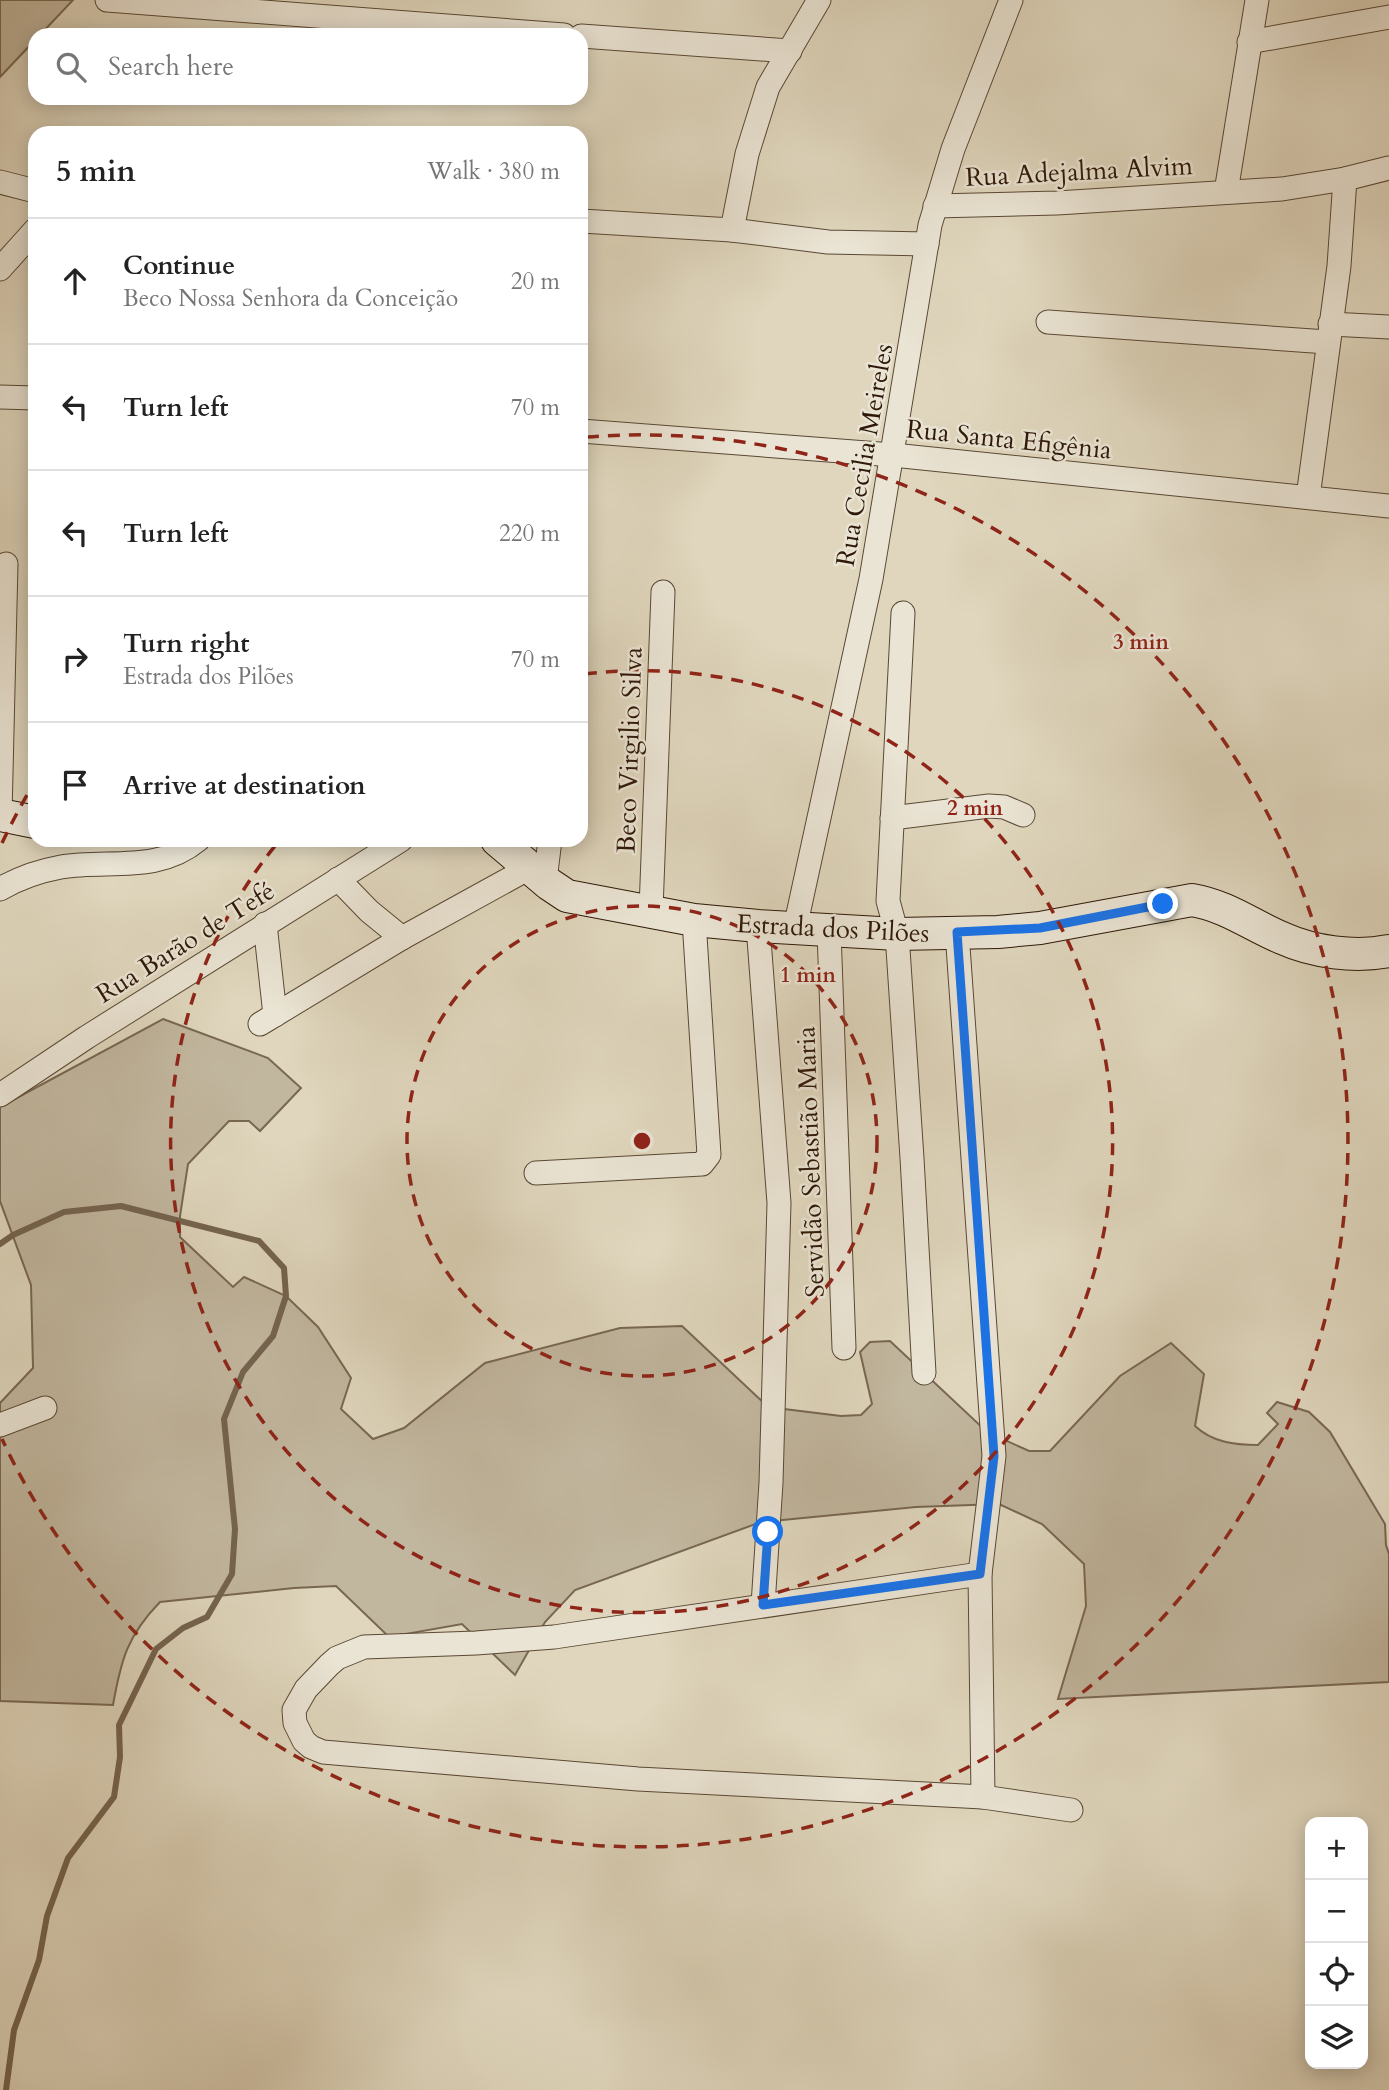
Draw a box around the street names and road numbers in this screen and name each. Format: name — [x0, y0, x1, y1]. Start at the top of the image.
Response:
street label: Rua Adejalma Alvim — [964, 148, 1194, 195]
street label: Rua Cecilia Meireles — [828, 341, 901, 569]
street label: Rua Santa Efigênia — [904, 411, 1113, 468]
street label: Beco Virgilio Silva — [608, 646, 651, 854]
street label: Rua Barão de Tefé — [89, 873, 281, 1011]
street label: Estrada dos Pilões — [736, 906, 930, 951]
street label: Servidão Sebastião Maria — [788, 1026, 833, 1298]

